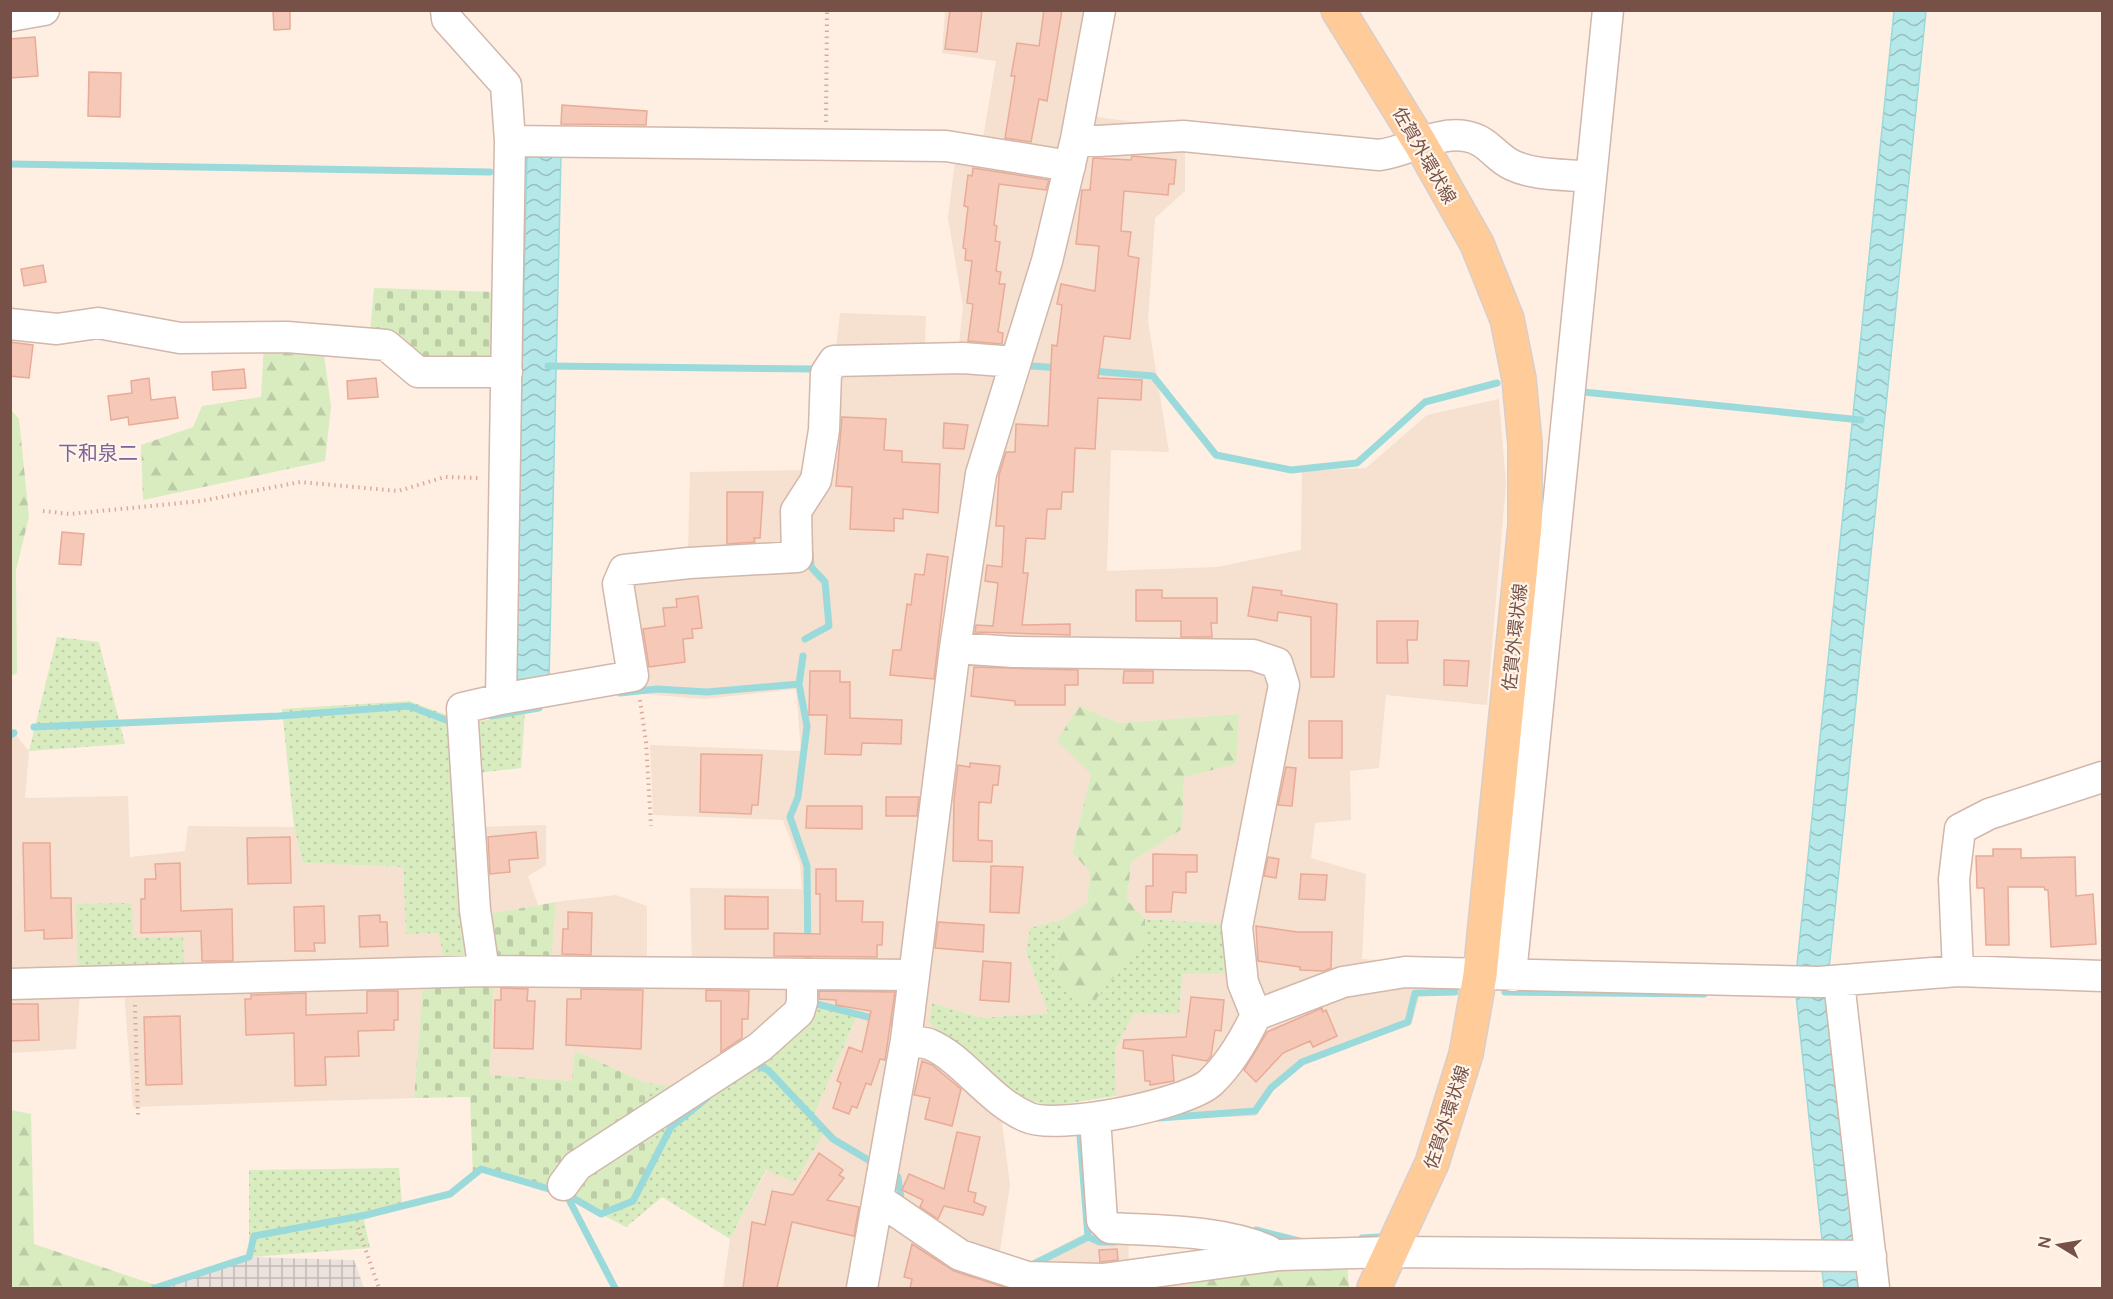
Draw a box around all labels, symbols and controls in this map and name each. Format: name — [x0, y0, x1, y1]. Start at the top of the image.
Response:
street label: 佐賀外環状線 — [1388, 102, 1462, 208]
district label: 下和泉二 — [58, 439, 138, 466]
street label: 佐賀外環状線 — [1496, 582, 1532, 692]
street label: 佐賀外環状線 — [1418, 1062, 1474, 1172]
north arrow — [2029, 1215, 2089, 1275]
text: N — [2032, 1234, 2056, 1250]

